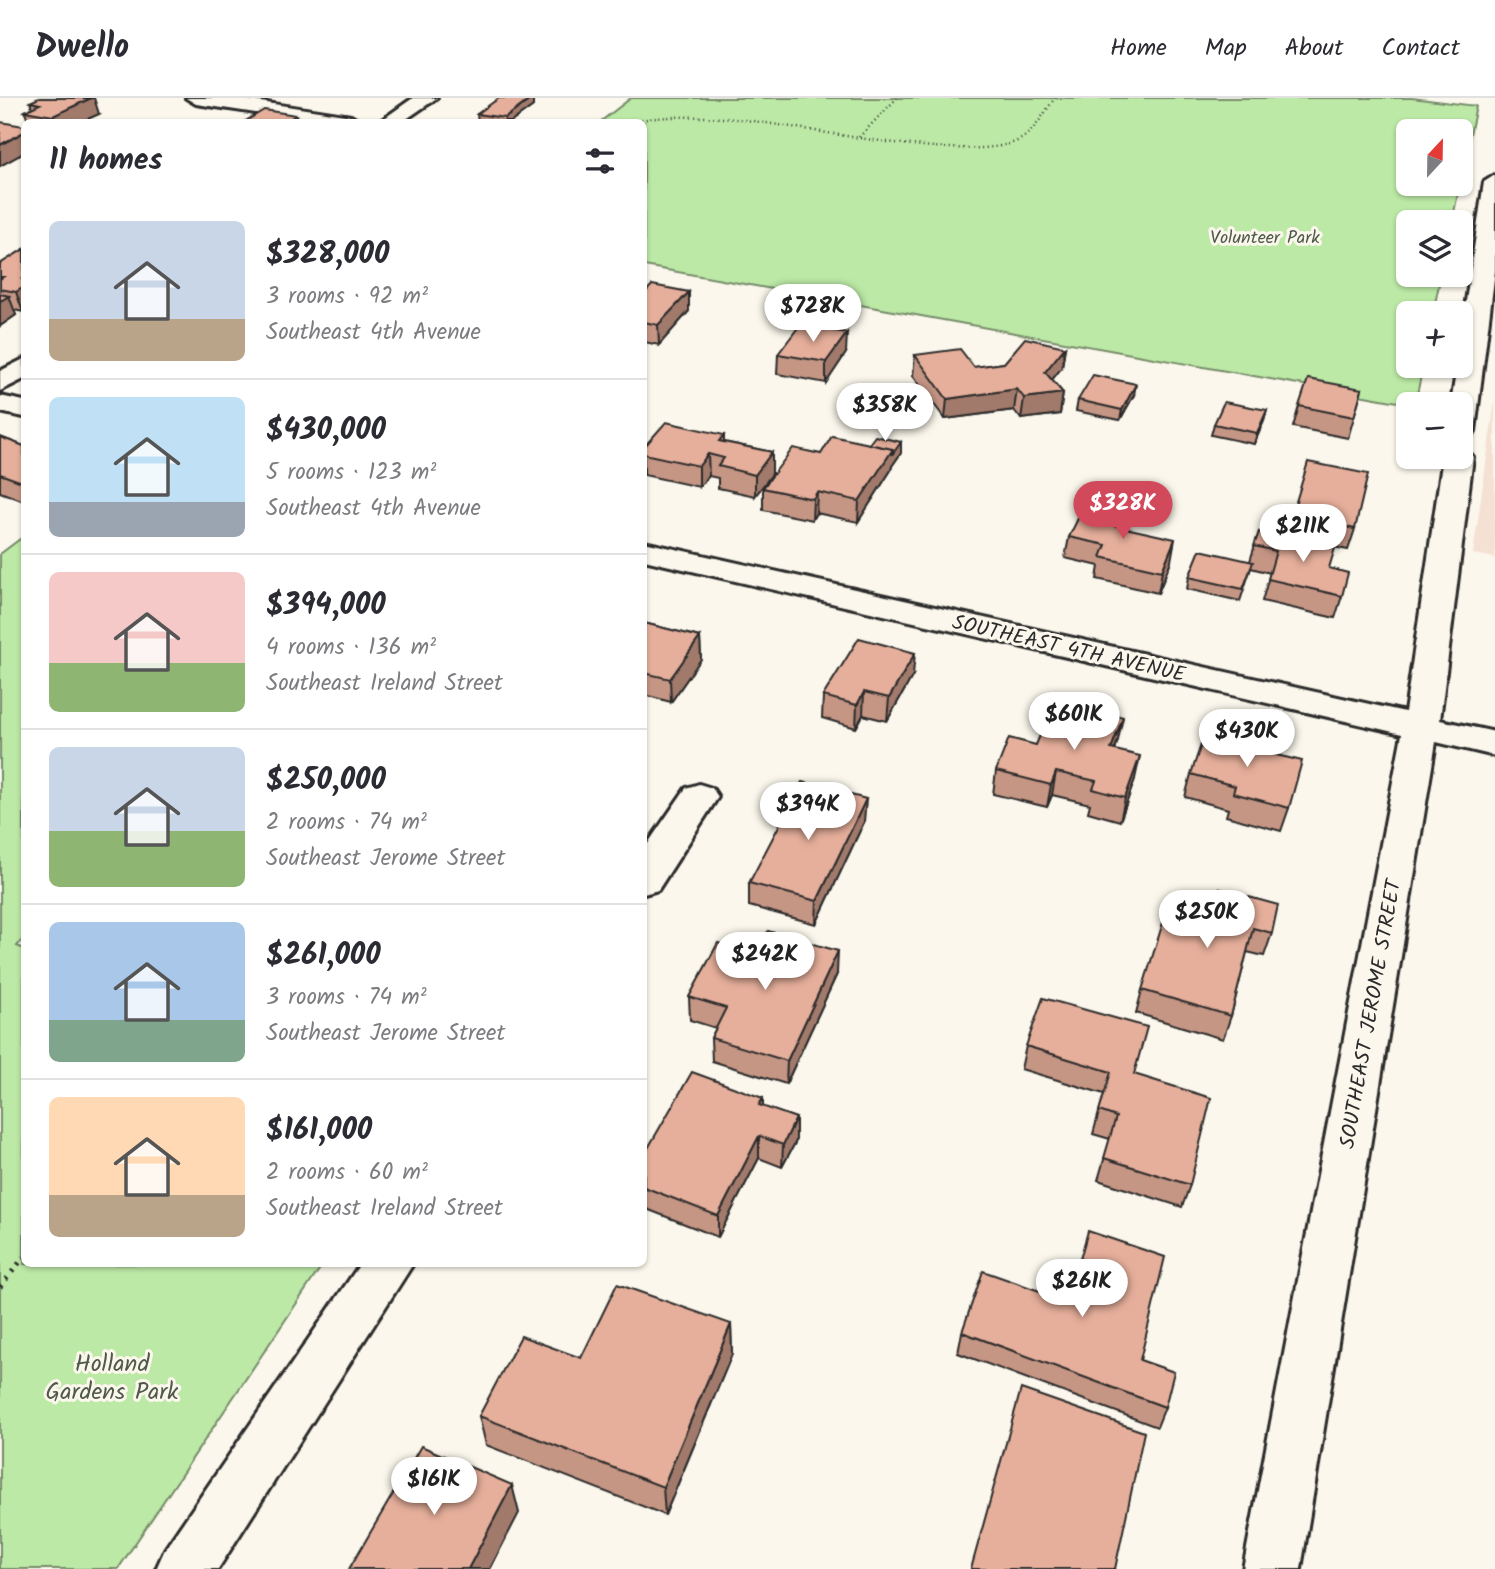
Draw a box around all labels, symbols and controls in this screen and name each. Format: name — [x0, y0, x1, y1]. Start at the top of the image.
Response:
text: Dwello — [35, 22, 129, 75]
text: Home — [1110, 29, 1167, 68]
text: Map — [1205, 29, 1247, 68]
text: About — [1285, 29, 1343, 68]
text: Contact — [1381, 29, 1460, 68]
north arrow — [1396, 119, 1474, 196]
map controls — [1396, 119, 1473, 469]
text: 11 homes — [49, 137, 162, 185]
icon: filters — [581, 142, 619, 180]
button: layers — [1396, 210, 1473, 287]
park label: Volunteer Park — [1210, 224, 1320, 253]
text: $328,000 — [266, 231, 389, 279]
icon: home — [105, 249, 189, 333]
text: 3 rooms · 92 m² — [266, 279, 428, 315]
pin: $728K — [764, 285, 862, 344]
text: $728K — [780, 289, 846, 325]
button: + — [1396, 301, 1473, 378]
text: Southeast 4th Avenue — [266, 315, 481, 351]
pin: $358K — [836, 384, 934, 443]
text: $358K — [852, 388, 918, 424]
button: − — [1396, 392, 1473, 469]
text: $430,000 — [266, 407, 386, 455]
icon: home — [105, 425, 189, 509]
text: 5 rooms · 123 m² — [266, 455, 436, 491]
pin: $328K — [1074, 482, 1172, 541]
text: $328K — [1089, 486, 1157, 522]
text: Southeast 4th Avenue — [266, 491, 481, 527]
pin: $211K — [1254, 504, 1352, 564]
text: $211K — [1276, 509, 1330, 545]
text: $394,000 — [266, 582, 386, 630]
icon: home — [105, 600, 189, 684]
street label: SOUTHEAST 4TH AVENUE — [949, 607, 1189, 693]
text: 4 rooms · 136 m² — [266, 630, 436, 666]
text: Southeast Ireland Street — [266, 666, 503, 702]
pin: $601K — [1025, 692, 1123, 752]
text: $601K — [1045, 697, 1103, 733]
pin: $430K — [1198, 710, 1296, 769]
text: $430K — [1215, 714, 1279, 750]
text: $250,000 — [266, 757, 386, 805]
icon: home — [105, 775, 189, 859]
pin: $394K — [759, 782, 857, 842]
text: $394K — [776, 787, 840, 823]
text: 2 rooms · 74 m² — [266, 805, 427, 841]
text: Southeast Jerome Street — [266, 841, 505, 877]
street label: SOUTHEAST JEROME STREET — [1332, 875, 1412, 1151]
pin: $250K — [1158, 890, 1256, 950]
text: $250K — [1175, 895, 1239, 931]
text: $261,000 — [266, 932, 381, 980]
pin: $242K — [716, 932, 814, 992]
text: $242K — [732, 937, 798, 973]
icon: home — [105, 950, 189, 1034]
text: 3 rooms · 74 m² — [266, 980, 427, 1016]
text: Southeast Jerome Street — [266, 1016, 505, 1052]
text: $161,000 — [266, 1107, 372, 1155]
icon: home — [105, 1125, 189, 1209]
text: 2 rooms · 60 m² — [266, 1155, 428, 1191]
text: Southeast Ireland Street — [266, 1191, 503, 1227]
pin: $261K — [1033, 1260, 1131, 1319]
text: $261K — [1052, 1264, 1112, 1300]
park label: Holland Gardens Park — [46, 1345, 179, 1412]
pin: $161K — [385, 1458, 483, 1517]
text: $161K — [407, 1462, 461, 1498]

